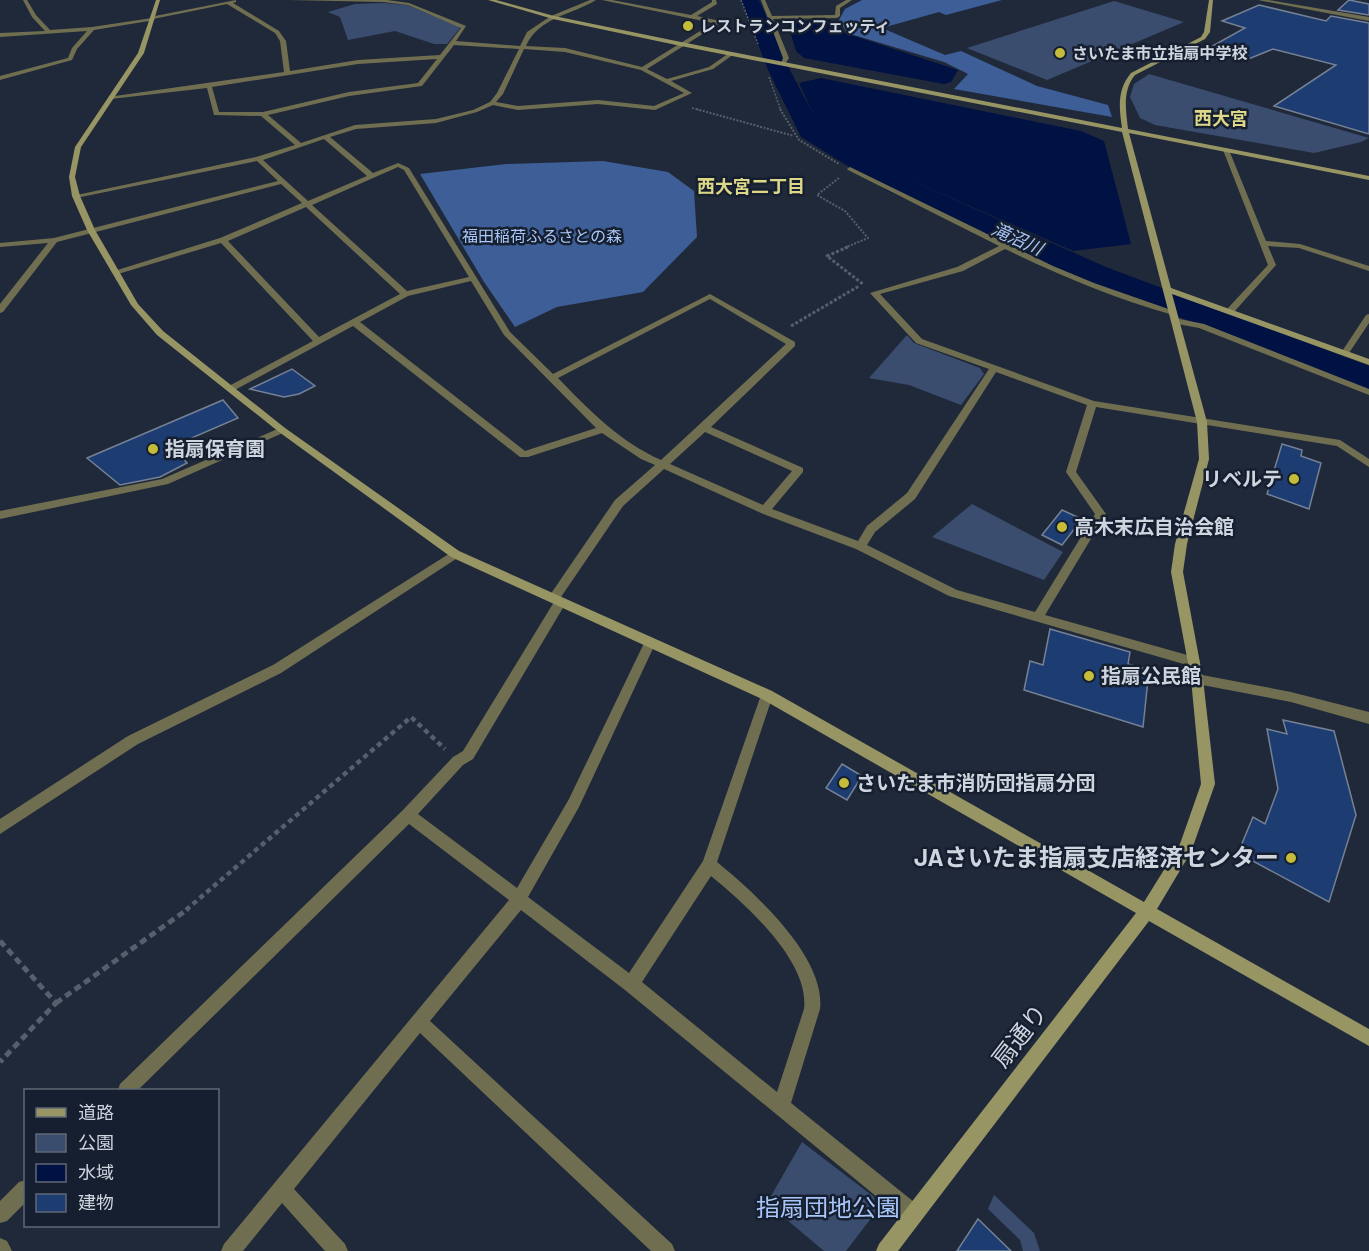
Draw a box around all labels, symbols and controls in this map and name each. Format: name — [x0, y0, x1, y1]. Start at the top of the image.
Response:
place label: レストランコンフェッティ — [700, 16, 891, 35]
marker: レストランコンフェッティ — [681, 19, 695, 33]
place label: さいたま市立指扇中学校 — [1072, 43, 1248, 62]
marker: さいたま市立指扇中学校 — [1053, 46, 1067, 60]
district label: 西大宮 — [1194, 107, 1248, 129]
district label: 西大宮二丁目 — [697, 175, 805, 197]
water label: 滝沼川 — [988, 217, 1048, 260]
park label: 福田稲荷ふるさとの森 — [462, 226, 622, 245]
place label: 指扇保育園 — [165, 436, 265, 460]
marker: 指扇保育園 — [146, 442, 160, 456]
place label: リベルテ — [1202, 466, 1282, 490]
marker: リベルテ — [1287, 472, 1301, 486]
place label: 高木末広自治会館 — [1074, 514, 1234, 538]
marker: 高木末広自治会館 — [1055, 520, 1069, 534]
place label: 指扇公民館 — [1101, 663, 1201, 687]
marker: 指扇公民館 — [1082, 669, 1096, 683]
place label: さいたま市消防団指扇分団 — [856, 770, 1095, 794]
marker: さいたま市消防団指扇分団 — [837, 776, 851, 790]
place label: JAさいたま指扇支店経済センター — [914, 842, 1279, 871]
marker: JAさいたま指扇支店経済センター — [1284, 851, 1298, 865]
street label: 扇通り — [985, 998, 1052, 1072]
legend — [24, 1089, 219, 1227]
text: 道路 — [78, 1101, 114, 1123]
text: 公園 — [78, 1131, 114, 1153]
text: 水域 — [78, 1161, 114, 1183]
text: 建物 — [78, 1191, 114, 1213]
park label: 指扇団地公園 — [756, 1192, 900, 1221]

